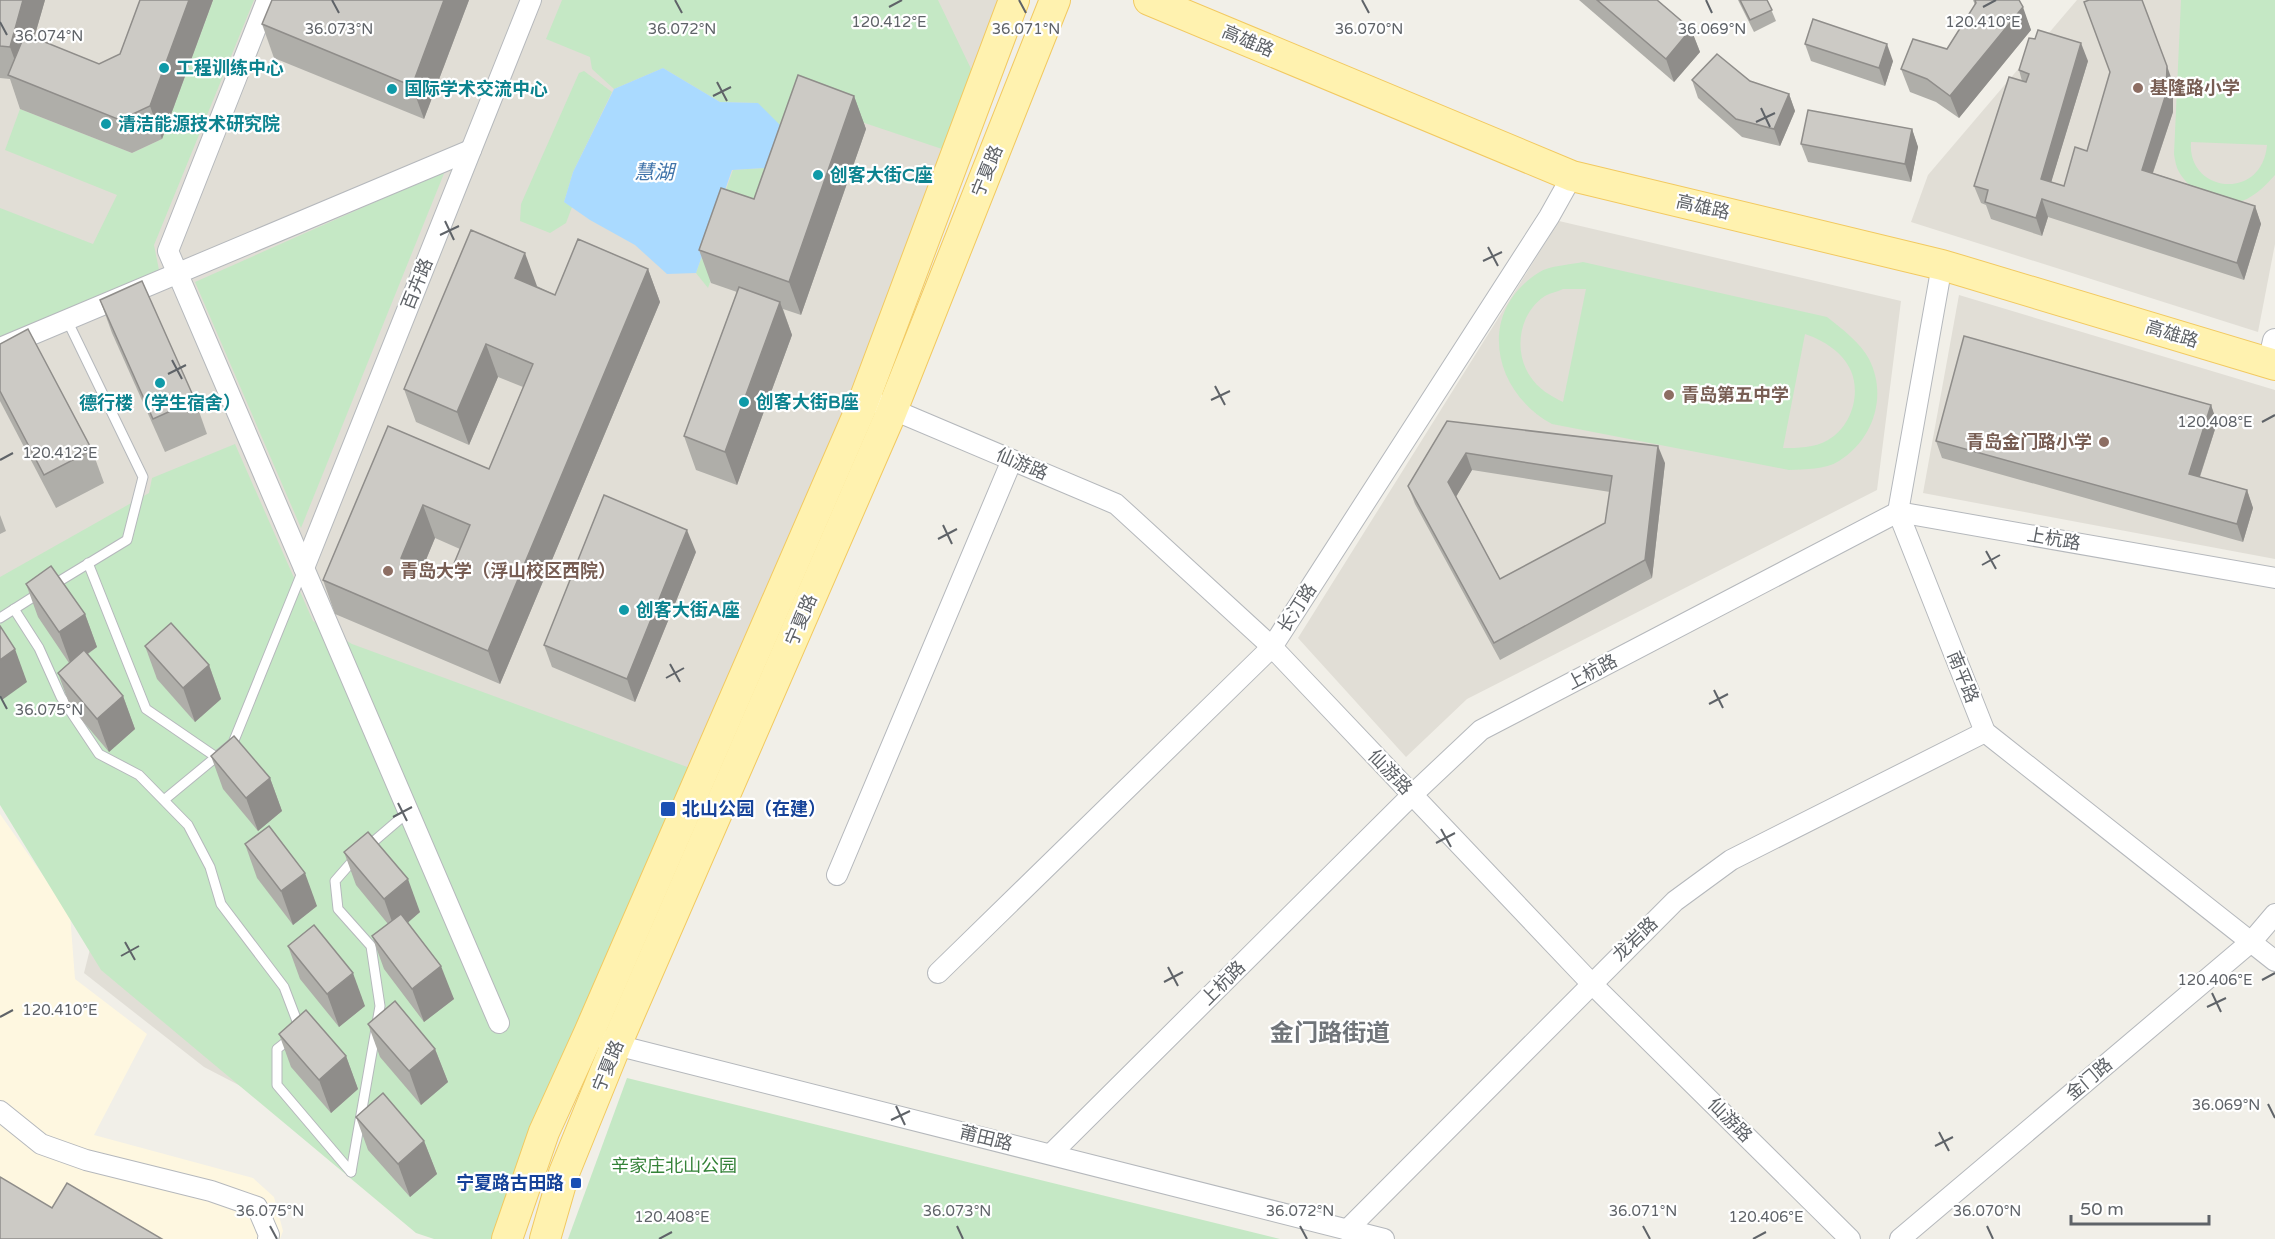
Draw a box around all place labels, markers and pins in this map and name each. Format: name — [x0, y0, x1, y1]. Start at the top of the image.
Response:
place label: 工程训练中心 — [176, 57, 284, 79]
marker: 工程训练中心 — [157, 61, 171, 75]
place label: 基隆路小学 — [2150, 77, 2240, 99]
place label: 国际学术交流中心 — [404, 78, 548, 100]
marker: 基隆路小学 — [2131, 81, 2145, 95]
marker: 国际学术交流中心 — [385, 82, 399, 96]
place label: 清洁能源技术研究院 — [118, 113, 280, 135]
marker: 清洁能源技术研究院 — [99, 117, 113, 131]
place label: 创客大街C座 — [830, 164, 933, 186]
marker: 创客大街C座 — [811, 168, 825, 182]
marker: 德行楼（学生宿舍） — [153, 376, 167, 390]
place label: 青岛第五中学 — [1681, 384, 1789, 406]
marker: 青岛第五中学 — [1662, 388, 1676, 402]
place label: 创客大街B座 — [756, 391, 858, 413]
place label: 德行楼（学生宿舍） — [79, 392, 241, 414]
marker: 创客大街B座 — [737, 395, 751, 409]
place label: 青岛金门路小学 — [1966, 431, 2092, 453]
marker: 青岛金门路小学 — [2097, 435, 2111, 449]
place label: 青岛大学（浮山校区西院） — [400, 560, 616, 582]
marker: 青岛大学（浮山校区西院） — [381, 564, 395, 578]
place label: 创客大街A座 — [636, 599, 739, 621]
marker: 创客大街A座 — [617, 603, 631, 617]
place label: 北山公园（在建） — [682, 798, 826, 820]
marker: 北山公园（在建） — [659, 800, 677, 818]
place label: 宁夏路古田路 — [456, 1172, 564, 1194]
marker: 宁夏路古田路 — [569, 1176, 583, 1190]

